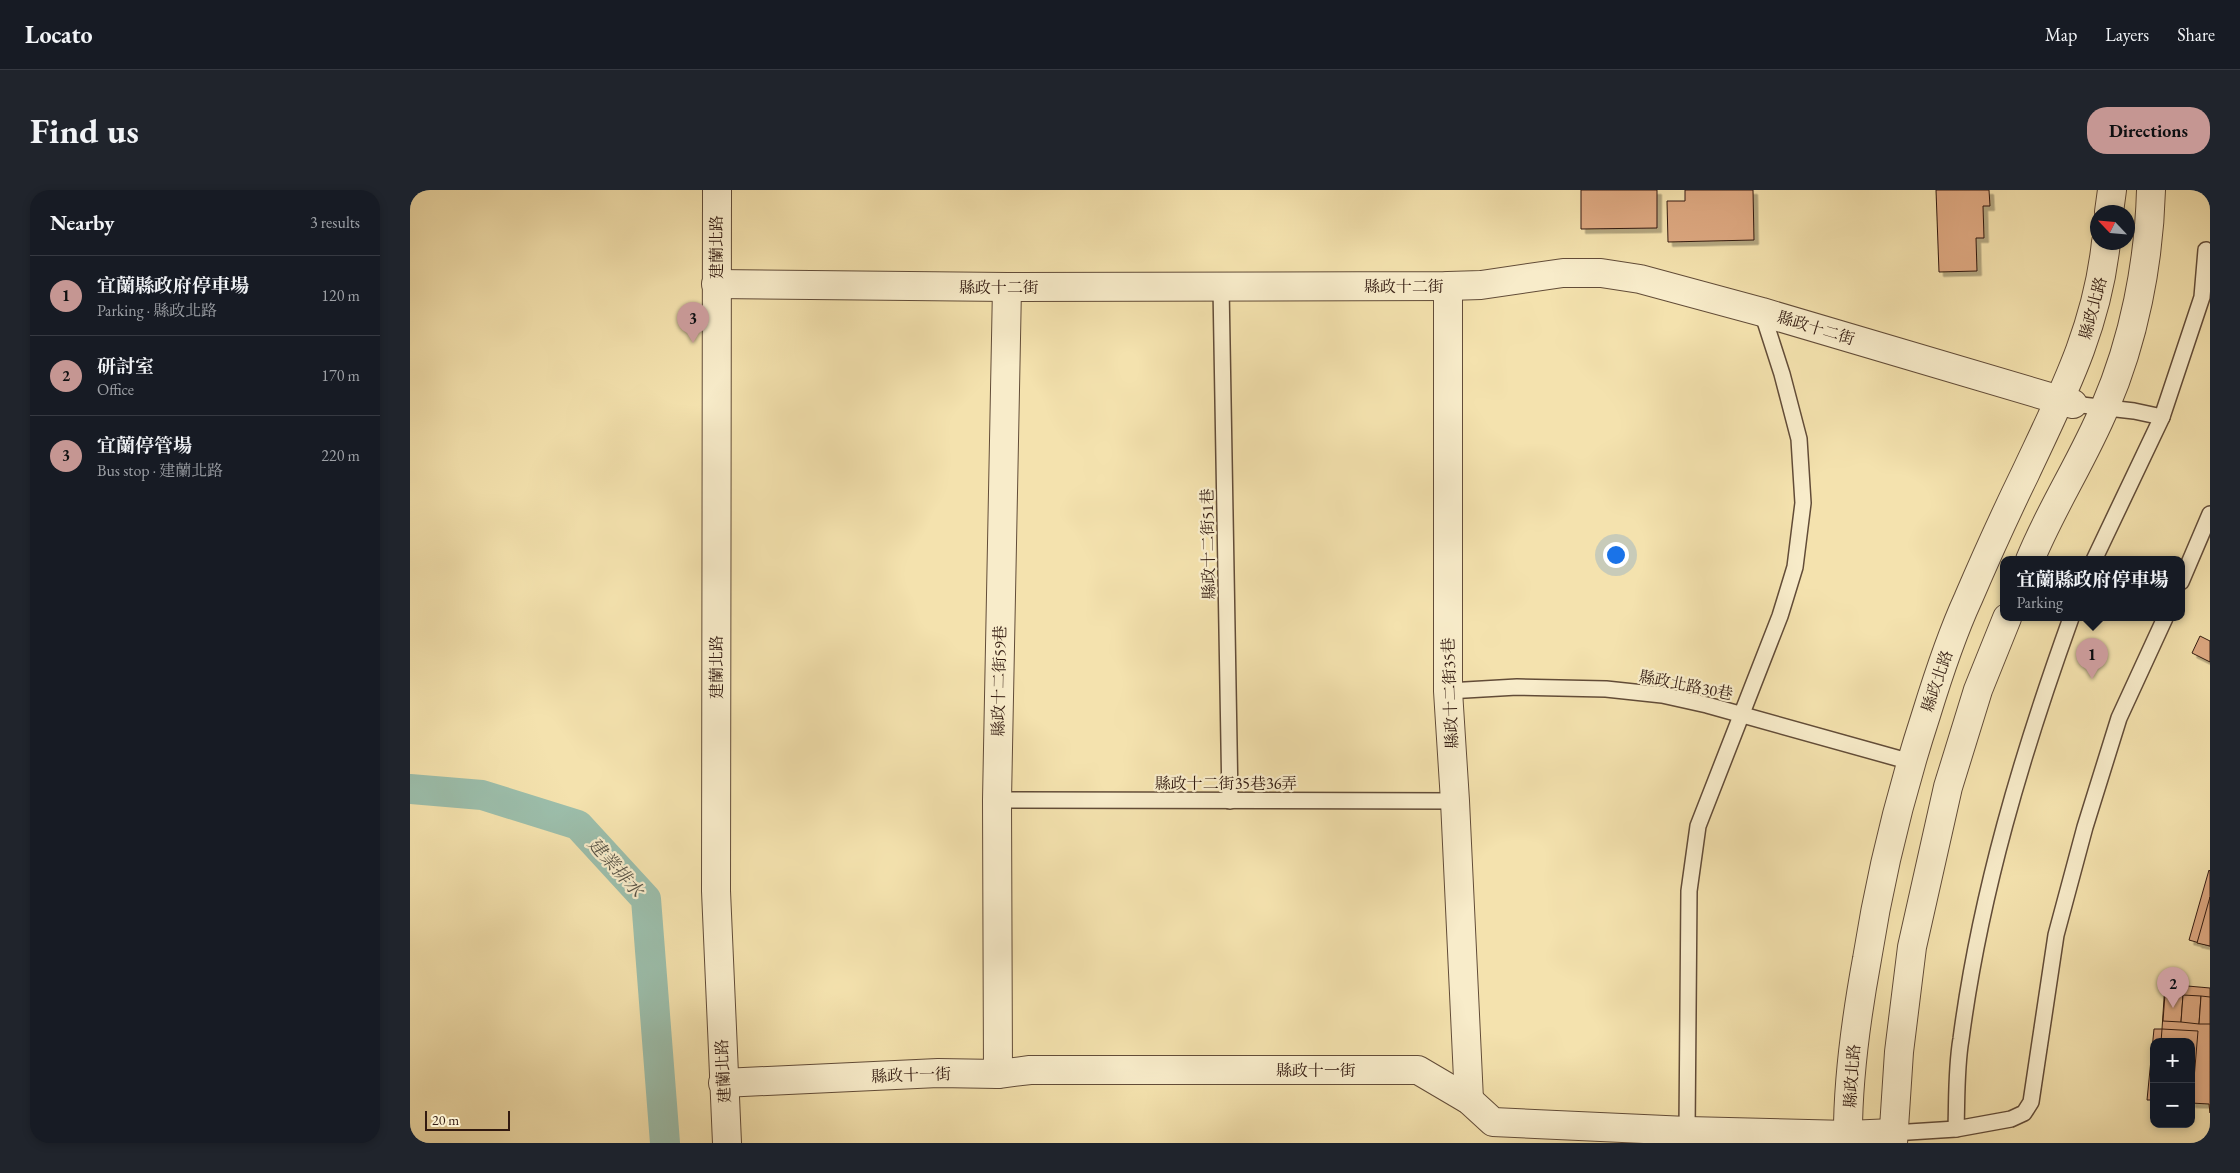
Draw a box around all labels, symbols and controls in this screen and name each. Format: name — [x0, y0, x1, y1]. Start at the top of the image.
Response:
text: Locato — [25, 19, 93, 50]
text: Map — [2045, 23, 2077, 46]
text: Layers — [2105, 23, 2149, 46]
text: Share — [2177, 23, 2215, 46]
button: Directions — [2087, 107, 2210, 154]
text: Find us — [30, 108, 139, 153]
north arrow — [2090, 205, 2135, 250]
text: Nearby — [50, 209, 114, 236]
text: 3 results — [310, 212, 360, 233]
street label: 建蘭北路 — [706, 215, 727, 279]
text: 宜蘭縣政府停車場 — [97, 273, 249, 298]
street label: 縣政北路 — [2075, 274, 2111, 342]
street label: 縣政十二街 — [1364, 276, 1444, 297]
street label: 縣政十二街 — [959, 277, 1039, 298]
text: 1 — [62, 285, 70, 306]
text: 120 m — [321, 285, 360, 306]
text: Parking · 縣政北路 — [97, 300, 217, 321]
pin: 3 — [677, 302, 709, 343]
street label: 縣政十二街 — [1775, 306, 1857, 350]
text: 研討室 — [97, 354, 154, 379]
text: 2 — [62, 365, 70, 386]
text: 170 m — [321, 365, 360, 386]
text: Office — [97, 379, 134, 400]
text: 宜蘭停管場 — [97, 433, 192, 458]
text: 3 — [62, 445, 70, 466]
text: 220 m — [321, 445, 360, 466]
text: Bus stop · 建蘭北路 — [97, 460, 223, 481]
street label: 縣政十二街51巷 — [1197, 488, 1219, 600]
your location — [1603, 542, 1629, 568]
popup — [2000, 556, 2185, 621]
text: 宜蘭縣政府停車場 — [2016, 567, 2169, 592]
text: Parking — [2016, 592, 2063, 613]
street label: 縣政十二街59巷 — [988, 625, 1010, 737]
street label: 建蘭北路 — [706, 635, 727, 699]
street label: 縣政十二街35巷 — [1438, 637, 1462, 749]
pin: 1 — [2076, 638, 2108, 679]
street label: 縣政北路 — [1917, 647, 1957, 715]
street label: 縣政北路30巷 — [1637, 666, 1735, 704]
street label: 縣政十二街35巷36弄 — [1155, 773, 1297, 794]
water label: 建業排水 — [583, 833, 650, 903]
pin: 2 — [2157, 967, 2189, 1008]
street label: 建蘭北路 — [711, 1038, 735, 1104]
map controls — [2150, 1038, 2195, 1128]
button: + — [2150, 1038, 2195, 1083]
street label: 縣政北路 — [1839, 1043, 1865, 1109]
street label: 縣政十一街 — [1276, 1060, 1356, 1081]
street label: 縣政十一街 — [871, 1063, 951, 1087]
button: − — [2150, 1083, 2195, 1128]
scale bar — [425, 1108, 510, 1131]
text: 20 m — [432, 1111, 459, 1129]

